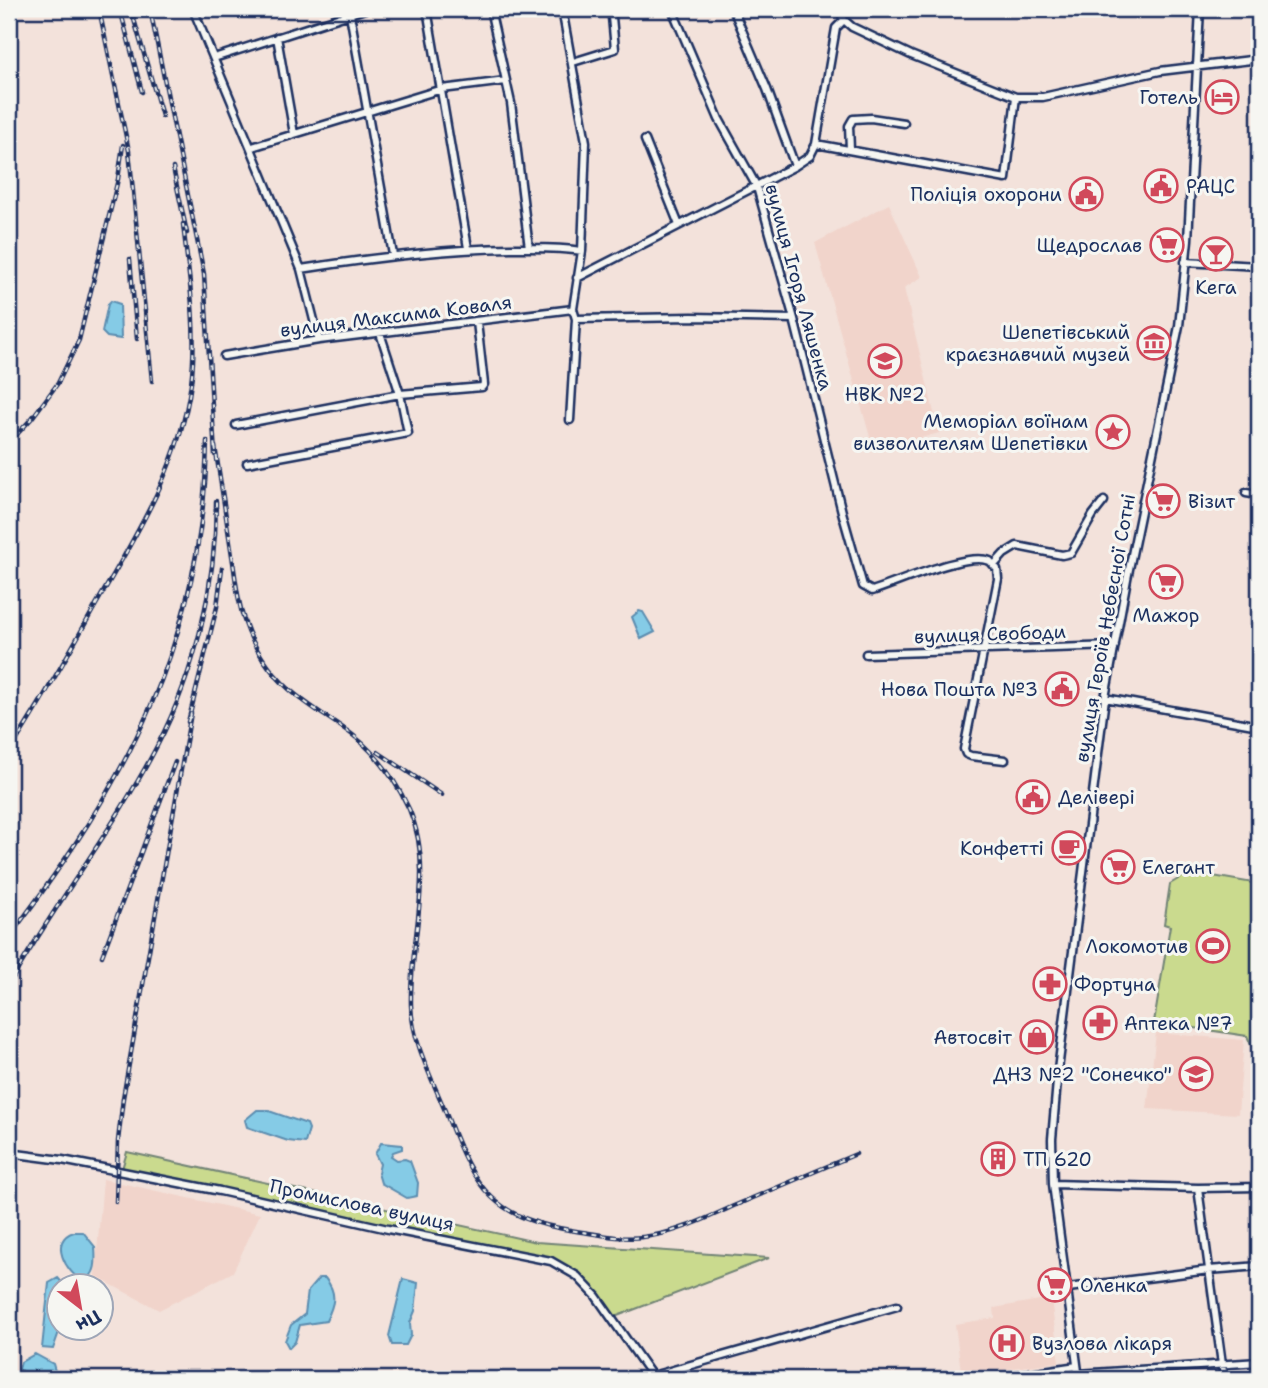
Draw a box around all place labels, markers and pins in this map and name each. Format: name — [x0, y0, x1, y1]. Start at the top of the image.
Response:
hotel icon: Готель — [1203, 78, 1241, 116]
place label: Готель — [1140, 85, 1198, 110]
public building icon: РАЦС — [1142, 167, 1180, 205]
place label: РАЦС — [1186, 174, 1235, 199]
public building icon: Поліція охорони — [1067, 175, 1105, 213]
place label: Поліція охорони — [910, 182, 1062, 207]
supermarket icon: Щедрослав — [1148, 226, 1186, 264]
place label: Щедрослав — [1037, 233, 1142, 258]
bar icon: Кега — [1197, 235, 1235, 273]
place label: Кега — [1195, 275, 1237, 300]
place label: Шепетівський краєзнавчий музей — [946, 320, 1130, 367]
museum icon: Шепетівський краєзнавчий музей — [1135, 324, 1173, 362]
school or university icon: НВК №2 — [866, 342, 904, 380]
place label: НВК №2 — [845, 382, 925, 407]
place label: Меморіал воїнам визволителям Шепетівки — [853, 409, 1088, 456]
place icon: Меморіал воїнам визволителям Шепетівки — [1094, 413, 1132, 451]
supermarket icon: Візит — [1144, 482, 1182, 520]
place label: Візит — [1188, 489, 1236, 514]
supermarket icon: Мажор — [1147, 563, 1185, 601]
place label: Мажор — [1133, 603, 1199, 628]
public building icon: Нова Пошта №3 — [1043, 670, 1081, 708]
place label: Нова Пошта №3 — [881, 677, 1038, 702]
public building icon: Делівері — [1014, 778, 1052, 816]
place label: Делівері — [1058, 785, 1135, 810]
cafe icon: Конфетті — [1050, 829, 1088, 867]
place label: Конфетті — [960, 836, 1044, 861]
supermarket icon: Елегант — [1099, 848, 1137, 886]
place label: Елегант — [1142, 855, 1215, 880]
sports icon: Локомотив — [1194, 927, 1232, 965]
place label: Локомотив — [1086, 934, 1188, 959]
pharmacy icon: Фортуна — [1031, 965, 1069, 1003]
place label: Фортуна — [1074, 972, 1156, 997]
pharmacy icon: Аптека №7 — [1081, 1004, 1119, 1042]
place label: Аптека №7 — [1124, 1011, 1232, 1036]
shop icon: Автосвіт — [1018, 1018, 1056, 1056]
place label: Автосвіт — [933, 1025, 1012, 1050]
school or university icon: ДНЗ №2 "Сонечко" — [1177, 1055, 1215, 1093]
place label: ДНЗ №2 "Сонечко" — [993, 1062, 1172, 1087]
building icon: ТП 620 — [979, 1140, 1017, 1178]
place label: ТП 620 — [1023, 1147, 1092, 1172]
supermarket icon: Оленка — [1036, 1266, 1074, 1304]
place label: Оленка — [1080, 1273, 1147, 1298]
hospital icon: Вузлова лікаря — [988, 1324, 1026, 1362]
place label: Вузлова лікаря — [1032, 1331, 1172, 1356]

